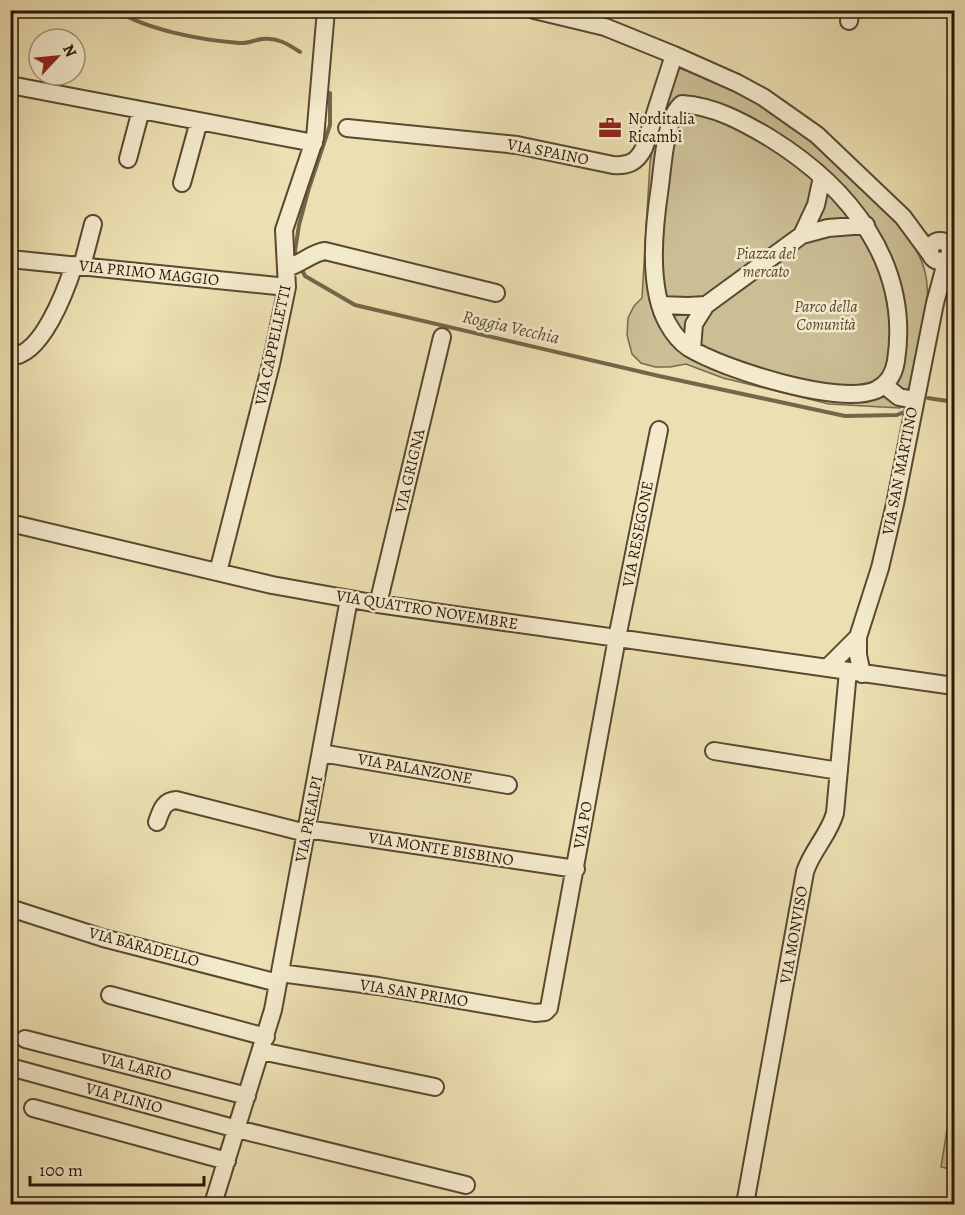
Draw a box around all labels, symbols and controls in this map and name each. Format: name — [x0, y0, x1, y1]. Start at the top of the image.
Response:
north arrow — [27, 27, 87, 87]
text: N — [57, 41, 82, 61]
place label: Norditalia Ricambi — [628, 108, 695, 148]
office icon: Norditalia Ricambi — [597, 115, 623, 141]
street label: VIA SPAINO — [504, 133, 591, 171]
park label: Piazza del mercato — [736, 243, 796, 283]
street label: VIA PRIMO MAGGIO — [77, 255, 220, 291]
street label: VIA CAPPELLETTI — [249, 283, 297, 408]
park label: Parco della Comunità — [794, 296, 858, 336]
water label: Roggia Vecchia — [460, 304, 562, 350]
street label: VIA SAN MARTINO — [877, 405, 923, 538]
street label: VIA GRIGNA — [389, 426, 430, 516]
street label: VIA RESEGONE — [617, 479, 659, 590]
street label: VIA QUATTRO NOVEMBRE — [333, 585, 520, 635]
street label: VIA PALANZONE — [355, 748, 474, 790]
street label: VIA PREALPI — [290, 774, 328, 865]
street label: VIA PO — [568, 800, 598, 851]
street label: VIA MONTE BISBINO — [366, 827, 515, 871]
street label: VIA MONVISO — [774, 884, 813, 987]
street label: VIA BARADELLO — [85, 921, 202, 972]
street label: VIA SAN PRIMO — [357, 973, 470, 1012]
street label: VIA LARIO — [97, 1047, 174, 1086]
street label: VIA PLINIO — [82, 1077, 165, 1119]
scale bar — [30, 1149, 204, 1187]
text: 100 m — [39, 1158, 83, 1182]

